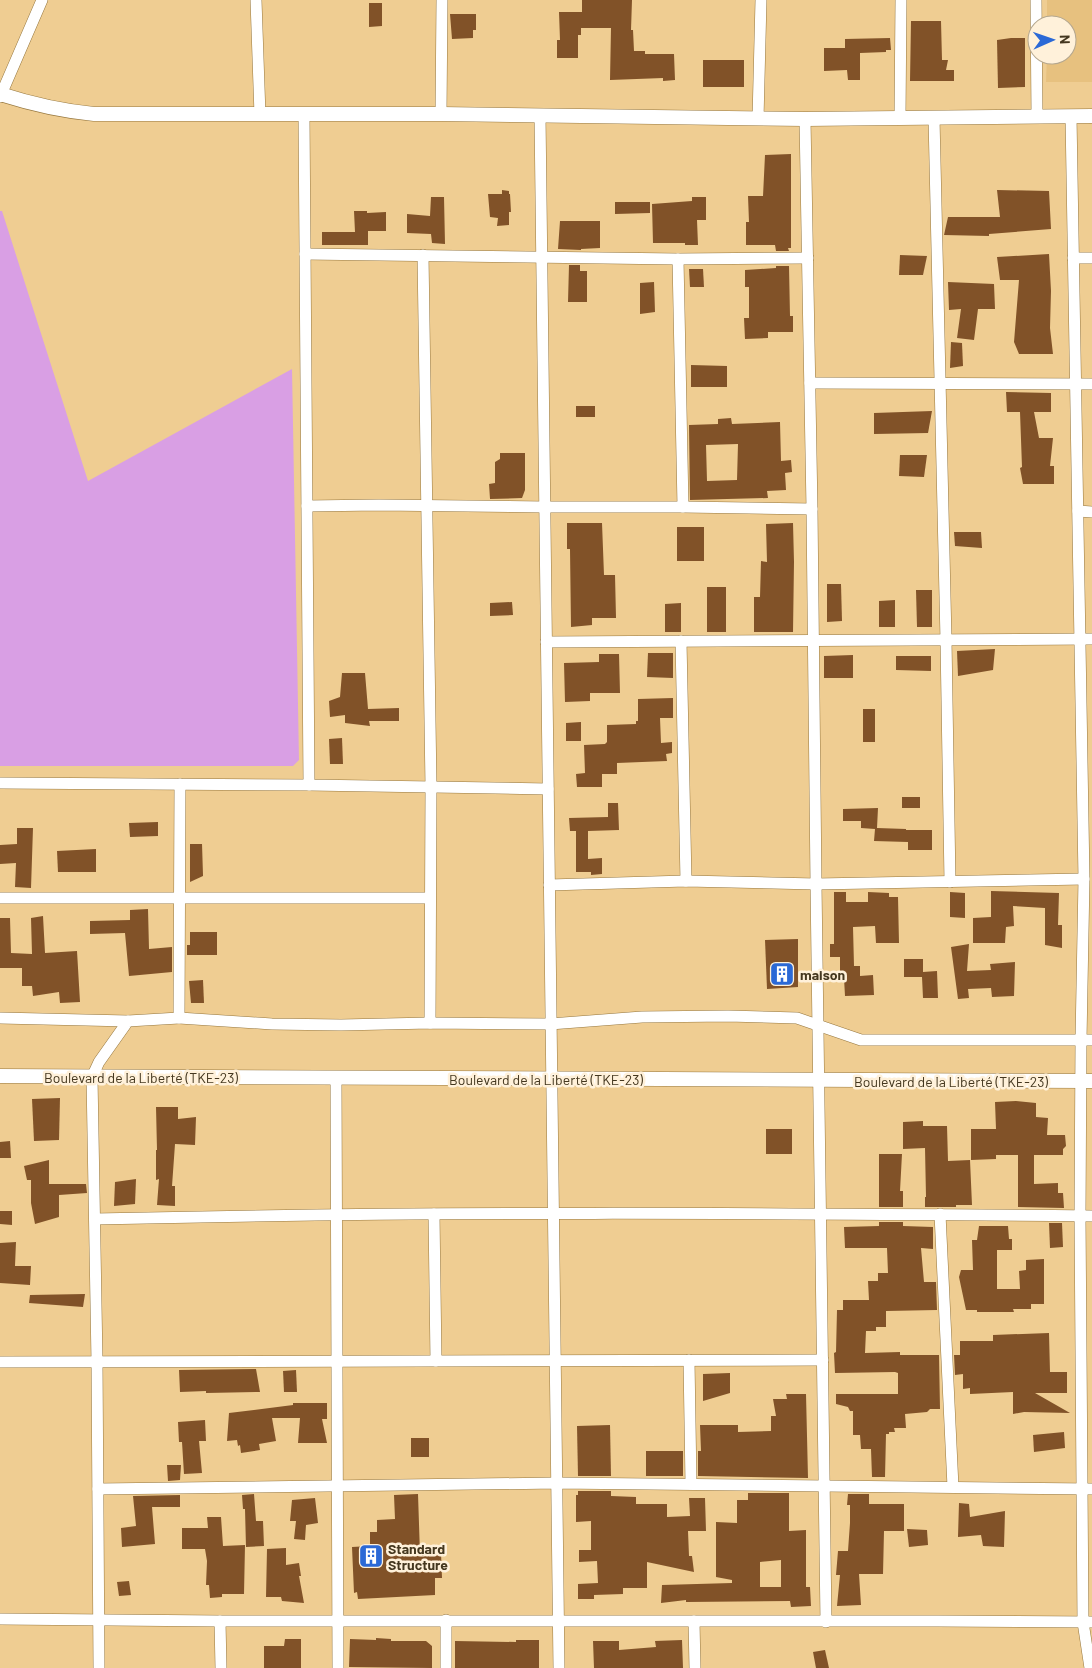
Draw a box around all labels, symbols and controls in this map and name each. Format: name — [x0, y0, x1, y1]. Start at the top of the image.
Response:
north arrow — [1027, 15, 1077, 65]
text: N — [1057, 35, 1074, 44]
building icon: maison — [769, 961, 795, 987]
place label: maison — [800, 966, 845, 983]
street label: Boulevard de la Liberté (TKE-23) — [44, 1069, 238, 1086]
street label: Boulevard de la Liberté (TKE-23) — [449, 1071, 643, 1088]
street label: Boulevard de la Liberté (TKE-23) — [854, 1073, 1048, 1090]
place label: Standard Structure — [388, 1540, 448, 1573]
building icon: Standard Structure — [358, 1543, 384, 1569]

